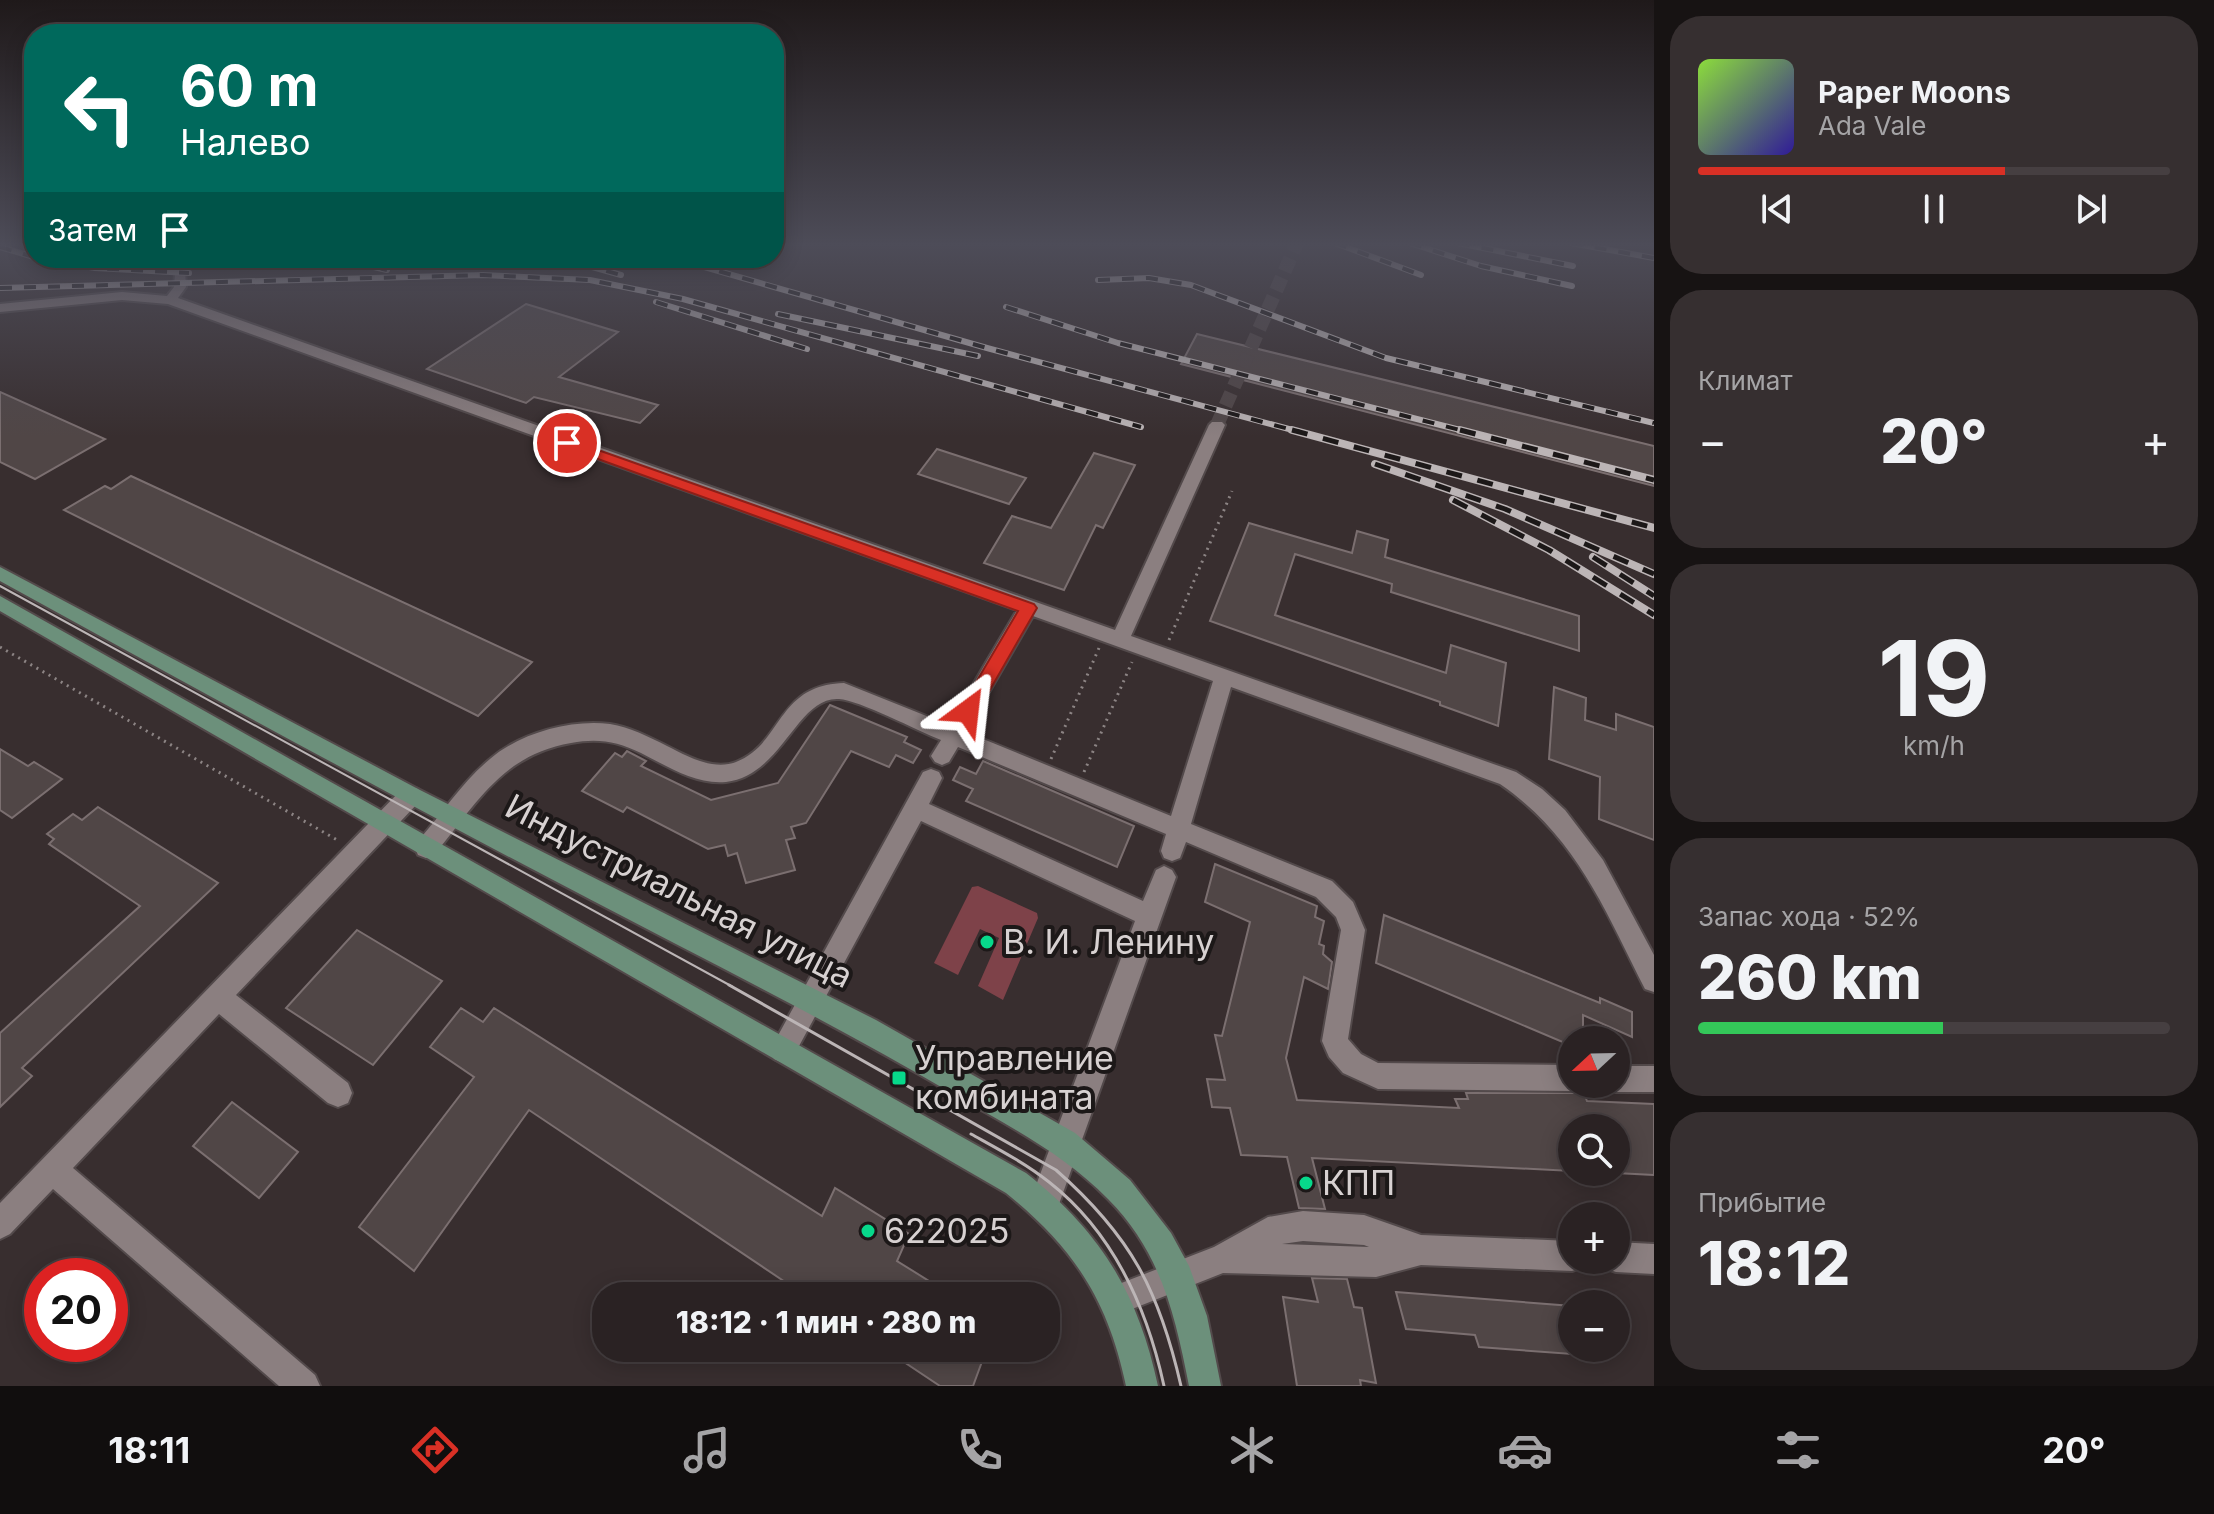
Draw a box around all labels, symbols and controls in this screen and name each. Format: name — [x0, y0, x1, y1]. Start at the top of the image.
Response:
text: 60 m — [180, 52, 319, 120]
icon: left — [48, 56, 152, 160]
text: Paper Moons — [1818, 74, 2011, 110]
text: Ada Vale — [1818, 110, 1926, 141]
text: Налево — [180, 120, 311, 164]
icon: previous — [1755, 187, 1799, 231]
icon: pause — [1912, 187, 1956, 231]
icon: next — [2069, 187, 2113, 231]
icon: arrive — [153, 208, 197, 252]
text: Затем — [48, 212, 137, 248]
text: Климат — [1698, 365, 1793, 396]
text: 20° — [1880, 405, 1988, 477]
pin — [533, 409, 601, 477]
text: − — [1698, 414, 1727, 468]
text: + — [2141, 414, 2170, 468]
icon: arrive — [545, 421, 589, 465]
text: 19 — [1878, 615, 1990, 741]
position arrow — [926, 669, 1010, 753]
text: km/h — [1903, 730, 1965, 761]
street label: Индустриальная улица — [499, 785, 860, 996]
text: Запас хода · 52% — [1698, 901, 1920, 932]
place label: В. И. Ленину — [1003, 921, 1214, 962]
marker: В. И. Ленину — [978, 933, 996, 951]
text: 260 km — [1698, 941, 1922, 1013]
north arrow — [1558, 1026, 1630, 1098]
map controls — [1558, 1026, 1630, 1362]
place label: Управление комбината — [915, 1037, 1114, 1117]
marker: Управление комбината — [890, 1069, 908, 1087]
button: search — [1558, 1114, 1630, 1186]
place label: КПП — [1322, 1162, 1395, 1203]
marker: КПП — [1297, 1174, 1315, 1192]
text: Прибытие — [1698, 1187, 1826, 1218]
button: + — [1558, 1202, 1630, 1274]
place label: 622025 — [884, 1210, 1009, 1251]
marker: 622025 — [859, 1222, 877, 1240]
text: 18:12 — [1698, 1227, 1850, 1299]
speed limit sign: 20 — [24, 1258, 128, 1362]
button: − — [1558, 1290, 1630, 1362]
text: 18:12 · 1 мин · 280 m — [676, 1304, 976, 1340]
icon: directions — [407, 1422, 463, 1478]
icon: music — [679, 1422, 735, 1478]
icon: phone — [952, 1422, 1008, 1478]
icon: climate — [1224, 1422, 1280, 1478]
icon: car — [1497, 1422, 1553, 1478]
icon: filters — [1770, 1422, 1826, 1478]
text: 18:11 — [108, 1428, 190, 1472]
text: 20° — [2042, 1428, 2106, 1472]

